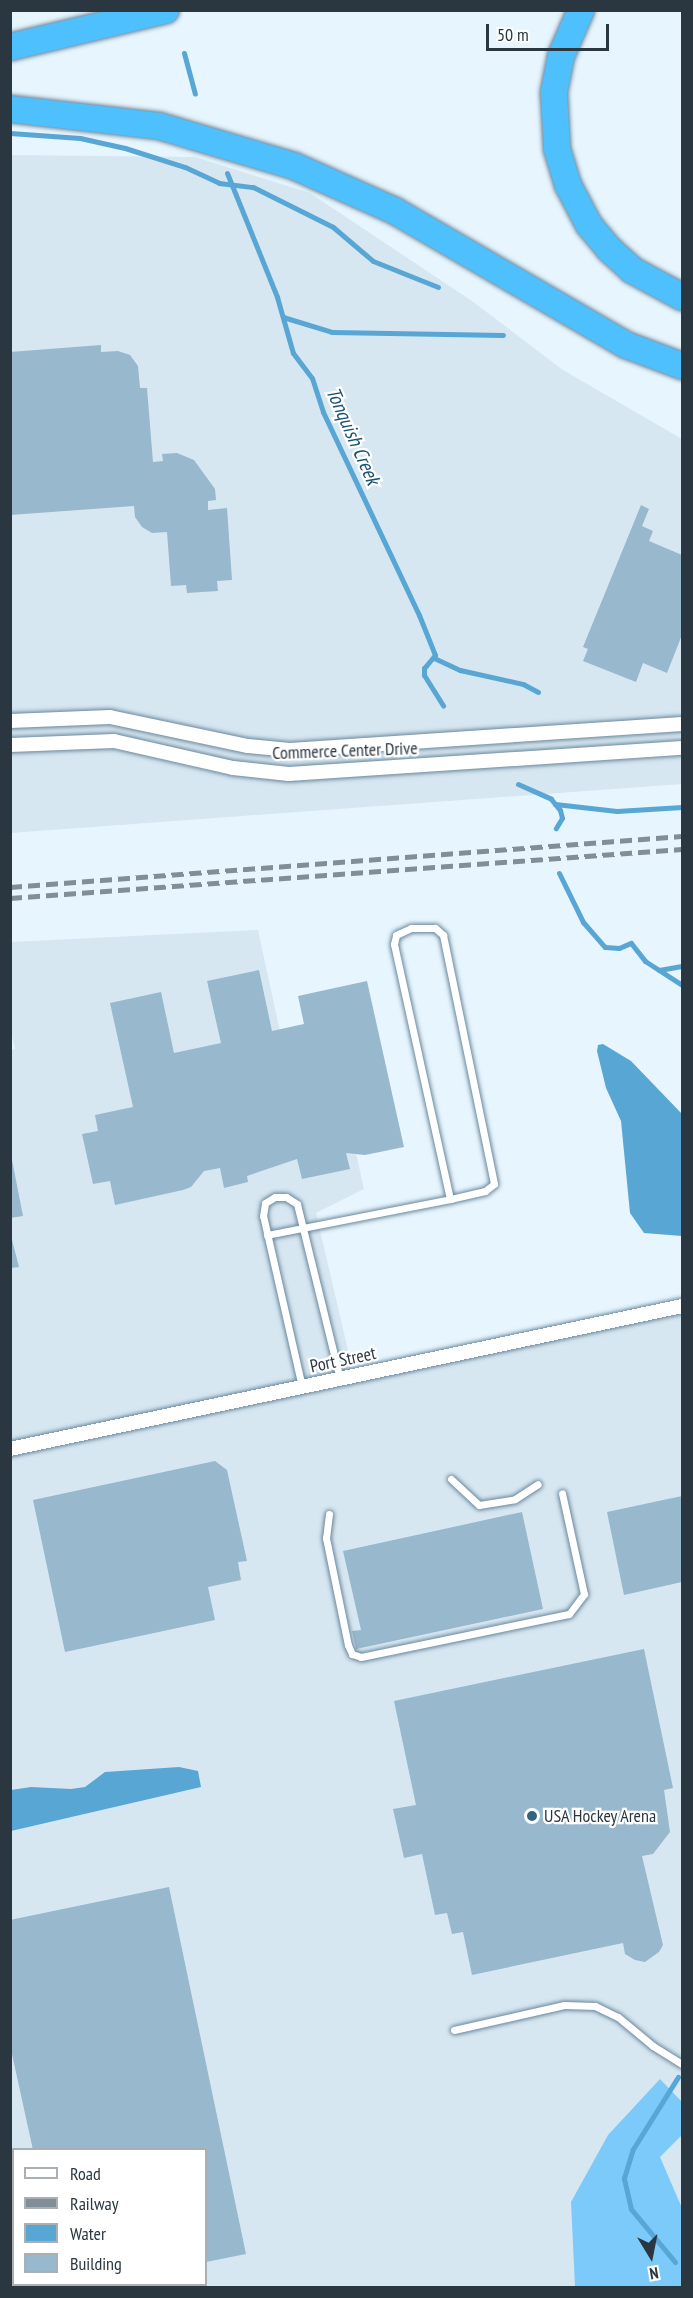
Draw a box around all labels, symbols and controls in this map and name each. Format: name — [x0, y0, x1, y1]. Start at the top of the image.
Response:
scale bar — [489, 12, 612, 50]
text: 50 m — [497, 23, 529, 46]
water label: Tonquish Creek — [321, 383, 385, 489]
street label: Commerce Center Drive — [272, 738, 418, 764]
street label: Port Street — [308, 1342, 378, 1378]
place label: USA Hockey Arena — [544, 1805, 658, 1827]
marker: USA Hockey Arena — [525, 1809, 539, 1823]
legend — [12, 2148, 207, 2286]
text: Road — [70, 2162, 101, 2185]
text: Railway — [70, 2192, 119, 2215]
text: Water — [70, 2222, 106, 2245]
north arrow — [621, 2226, 681, 2286]
text: Building — [70, 2252, 122, 2275]
text: N — [648, 2263, 660, 2284]

